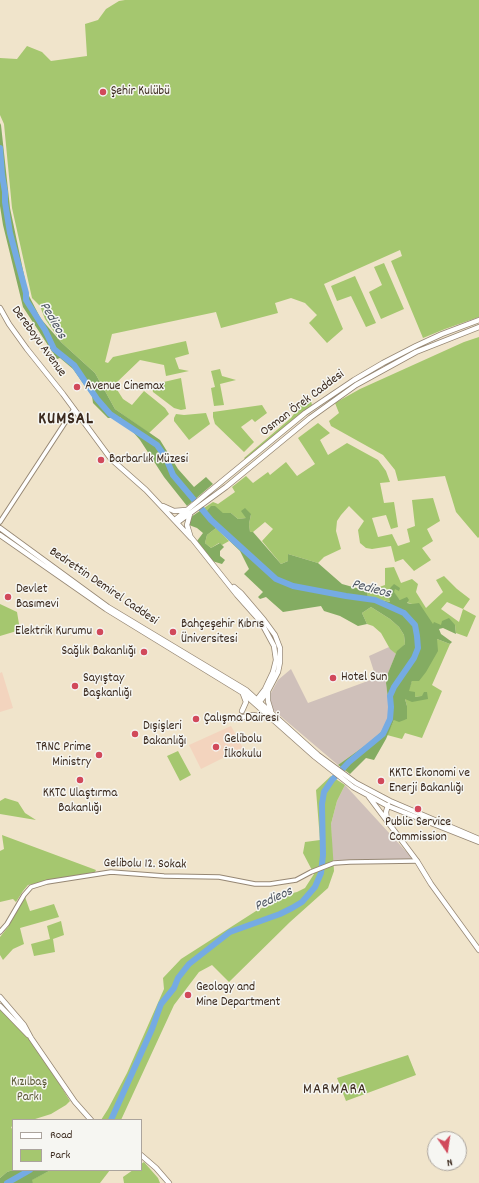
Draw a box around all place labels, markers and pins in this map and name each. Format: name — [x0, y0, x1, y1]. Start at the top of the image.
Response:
place label: Şehir Kulübü — [111, 84, 170, 100]
marker: Şehir Kulübü — [98, 87, 108, 97]
place label: Avenue Cinemax — [85, 379, 164, 395]
marker: Avenue Cinemax — [72, 382, 82, 392]
place label: Barbarlık Müzesi — [109, 452, 188, 468]
marker: Barbarlık Müzesi — [96, 455, 106, 465]
place label: Devlet Basımevi — [16, 582, 59, 613]
marker: Devlet Basımevi — [3, 592, 13, 602]
place label: Bahçeşehir Kıbrıs Üniversitesi — [181, 617, 264, 648]
place label: Elektrik Kurumu — [15, 624, 92, 640]
marker: Elektrik Kurumu — [95, 627, 105, 637]
marker: Bahçeşehir Kıbrıs Üniversitesi — [168, 627, 178, 637]
place label: Sağlık Bakanlığı — [61, 644, 136, 660]
marker: Sağlık Bakanlığı — [139, 647, 149, 657]
place label: Hotel Sun — [341, 670, 387, 686]
place label: Sayıştay Başkanlığı — [83, 671, 132, 702]
marker: Hotel Sun — [328, 673, 338, 683]
marker: Sayıştay Başkanlığı — [70, 681, 80, 691]
place label: Çalışma Dairesi — [204, 711, 279, 727]
marker: Çalışma Dairesi — [191, 714, 201, 724]
place label: Dışişleri Bakanlığı — [143, 719, 186, 750]
marker: Dışişleri Bakanlığı — [130, 729, 140, 739]
place label: Gelibolu İlkokulu — [224, 732, 262, 763]
place label: TRNC Prime Ministry — [36, 740, 91, 771]
marker: Gelibolu İlkokulu — [211, 742, 221, 752]
marker: TRNC Prime Ministry — [94, 750, 104, 760]
place label: KKTC Ekonomi ve Enerji Bakanlığı — [389, 766, 470, 797]
marker: KKTC Ulaştırma Bakanlığı — [75, 775, 85, 785]
marker: KKTC Ekonomi ve Enerji Bakanlığı — [376, 776, 386, 786]
place label: KKTC Ulaştırma Bakanlığı — [43, 786, 117, 817]
marker: Public Service Commission — [413, 804, 423, 814]
place label: Public Service Commission — [385, 815, 451, 846]
place label: Geology and Mine Department — [196, 980, 280, 1011]
marker: Geology and Mine Department — [183, 990, 193, 1000]

